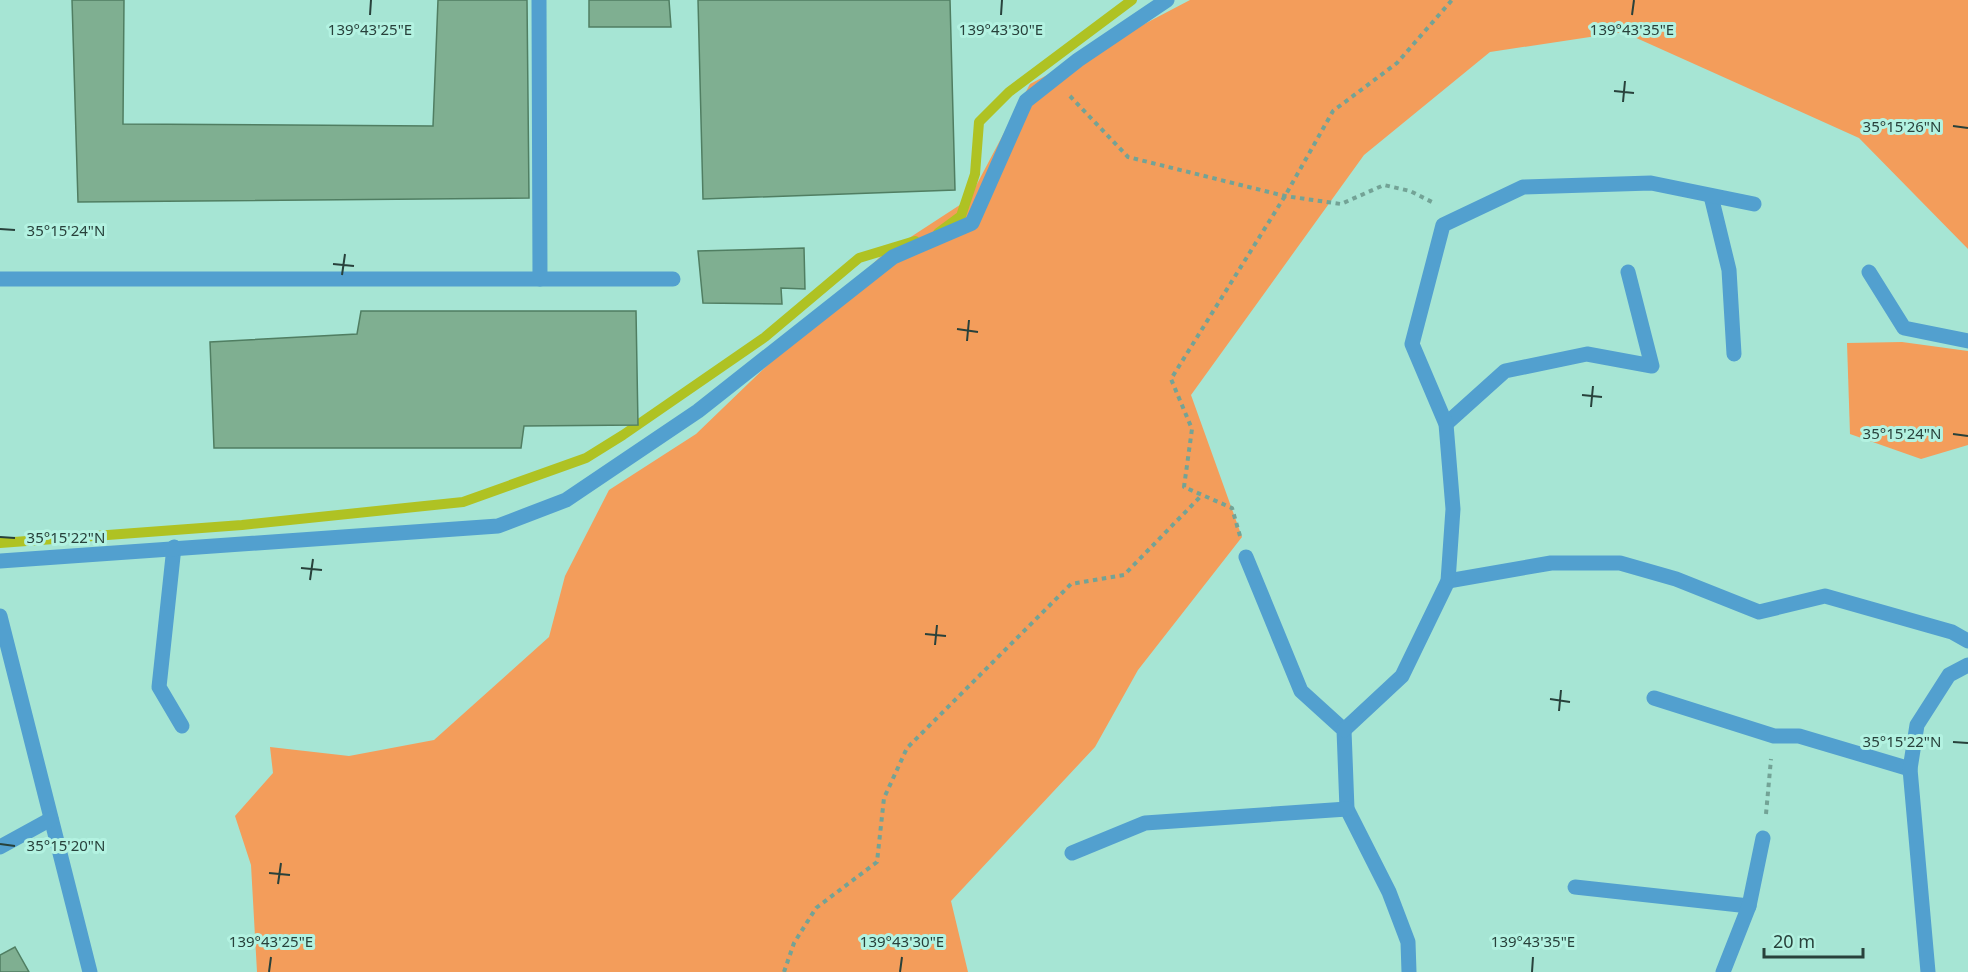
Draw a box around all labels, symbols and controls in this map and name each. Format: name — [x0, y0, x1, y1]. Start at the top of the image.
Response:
text: 139°43'25"E — [328, 19, 412, 39]
text: 139°43'30"E — [959, 19, 1043, 39]
text: 139°43'35"E — [1590, 19, 1674, 39]
text: 35°15'26"N — [1863, 116, 1941, 136]
text: 35°15'24"N — [27, 220, 105, 240]
text: 35°15'24"N — [1863, 423, 1941, 443]
text: 35°15'22"N — [27, 527, 105, 547]
text: 35°15'22"N — [1863, 731, 1941, 751]
text: 35°15'20"N — [27, 835, 105, 855]
scale bar — [1764, 921, 1863, 959]
text: 20 m — [1773, 929, 1815, 953]
text: 139°43'25"E — [229, 931, 313, 951]
text: 139°43'30"E — [860, 931, 944, 951]
text: 139°43'35"E — [1491, 931, 1575, 951]

